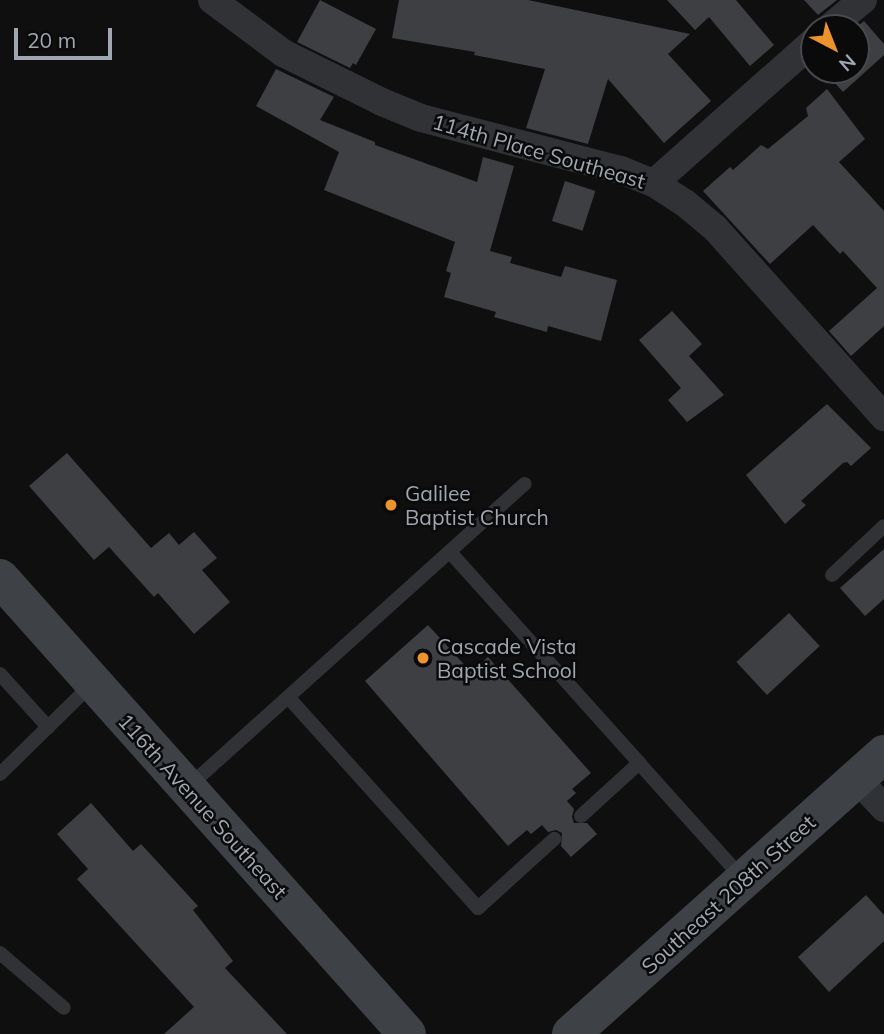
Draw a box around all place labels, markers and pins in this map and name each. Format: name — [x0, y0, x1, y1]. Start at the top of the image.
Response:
place label: Galilee Baptist Church — [405, 480, 549, 530]
marker: Galilee Baptist Church — [383, 497, 399, 513]
place label: Cascade Vista Baptist School — [437, 633, 577, 683]
marker: Cascade Vista Baptist School — [415, 650, 431, 666]

